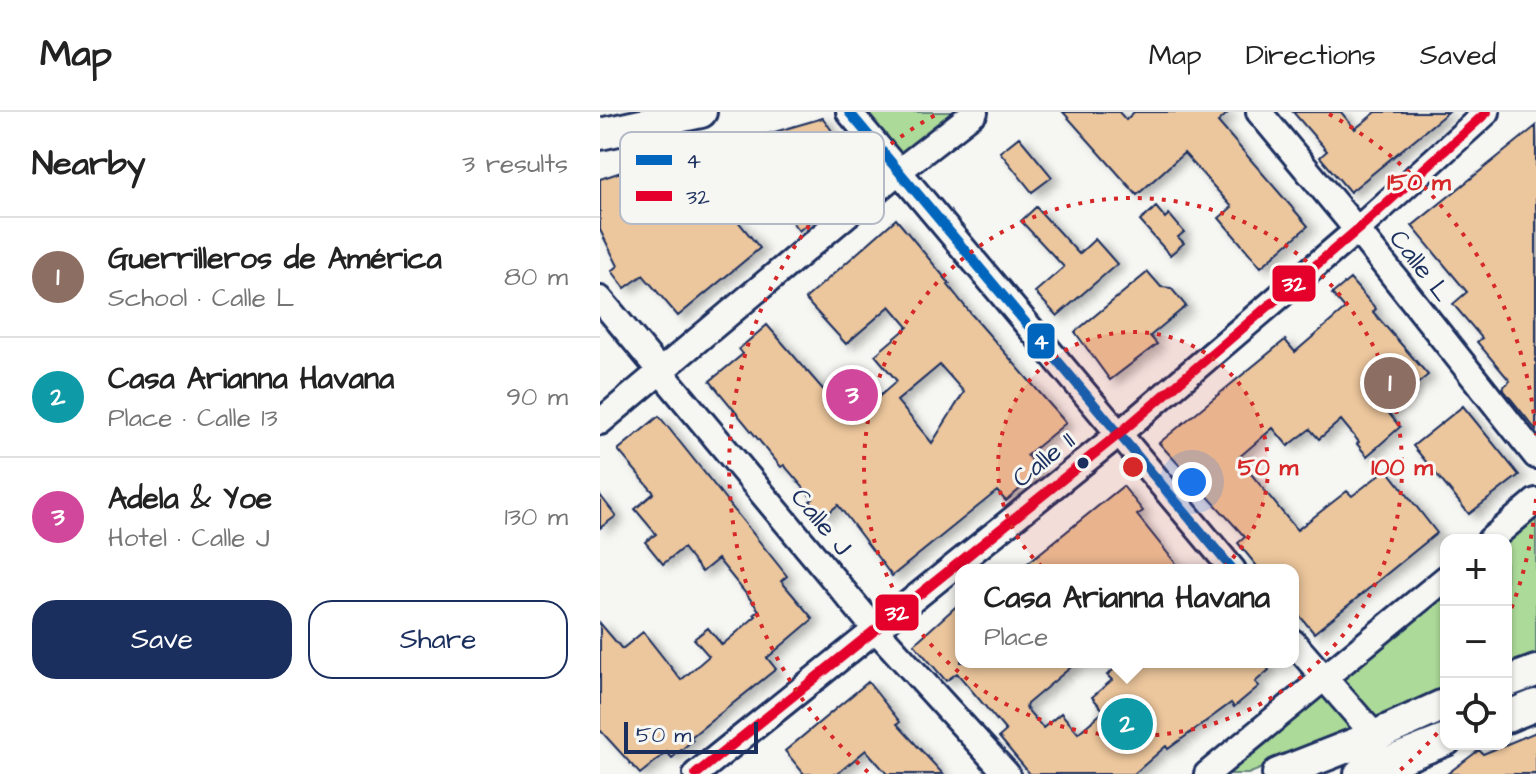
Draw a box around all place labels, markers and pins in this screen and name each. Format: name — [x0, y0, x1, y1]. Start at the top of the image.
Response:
pin: 1 — [1364, 353, 1416, 413]
pin: 3 — [826, 365, 878, 425]
centre of rings — [1119, 453, 1147, 481]
unlabelled marker — [1075, 455, 1091, 471]
pin: 2 — [1101, 694, 1153, 754]

